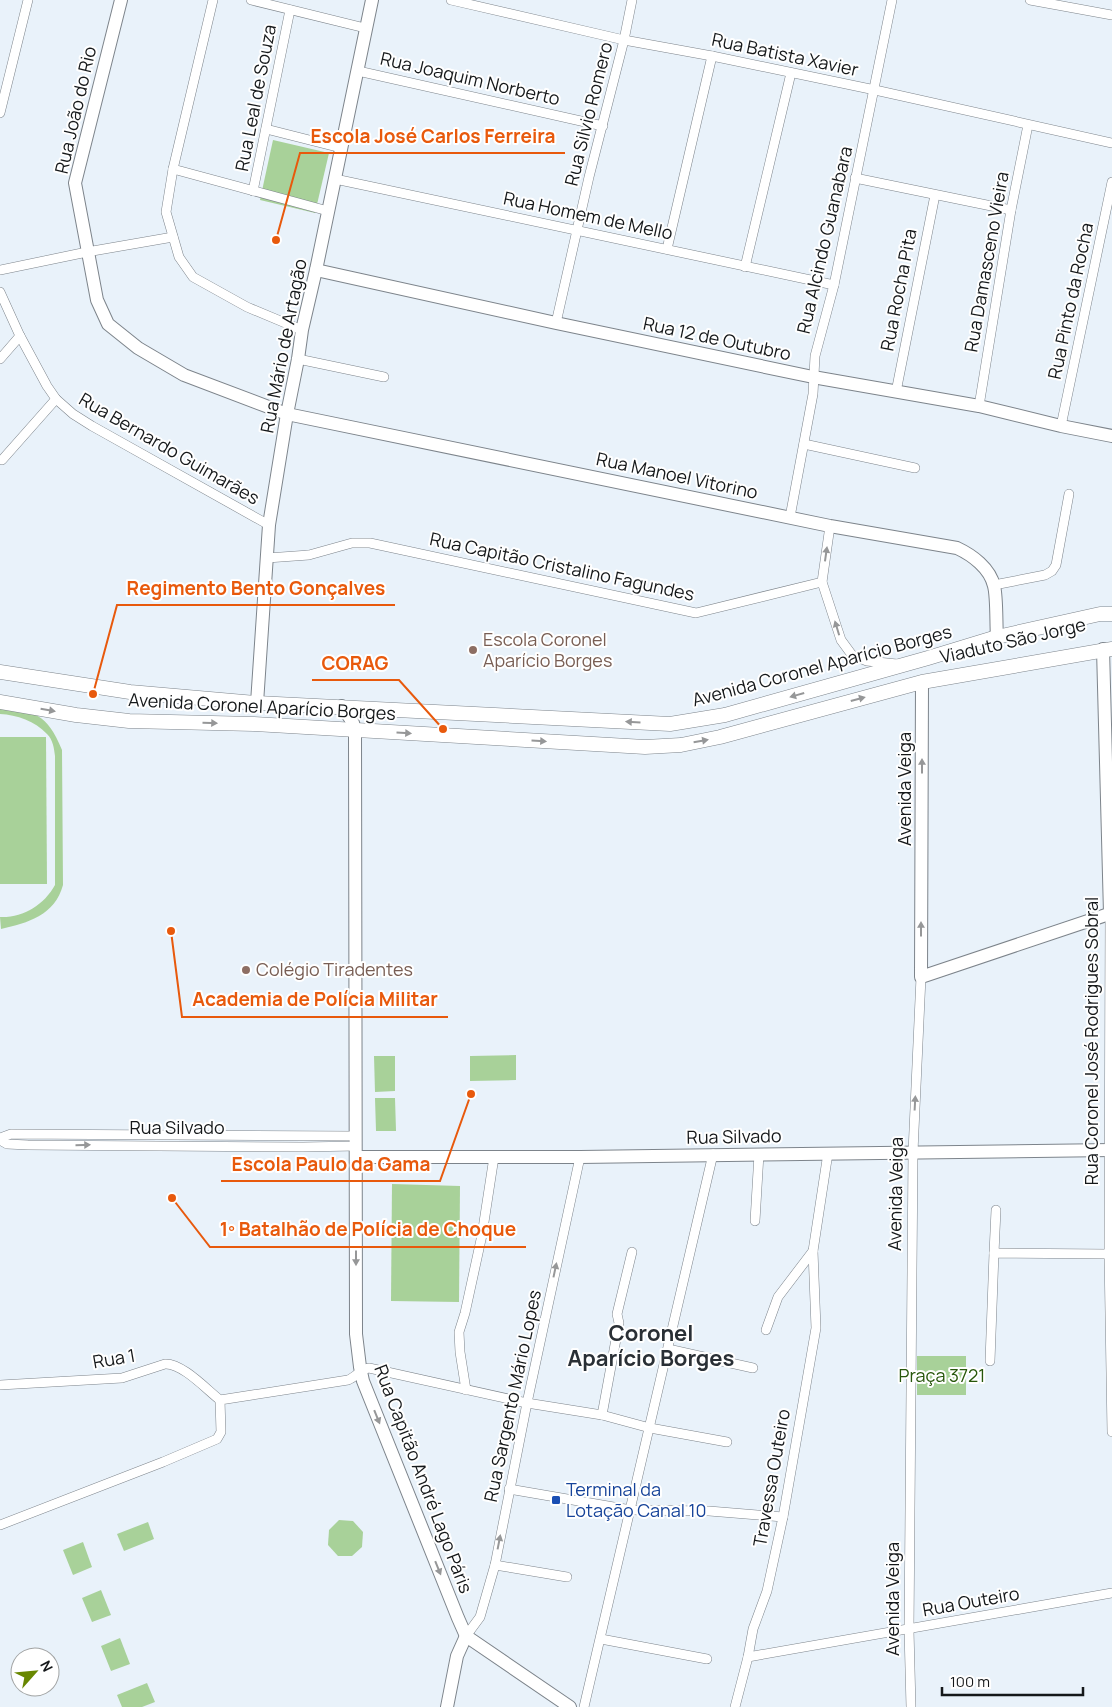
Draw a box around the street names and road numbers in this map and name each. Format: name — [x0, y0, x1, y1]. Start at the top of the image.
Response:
street label: Rua Leal de Souza — [229, 22, 281, 173]
street label: Rua Batista Xavier — [710, 27, 861, 81]
street label: Rua Silvio Romero — [559, 39, 618, 188]
street label: Rua João do Rio — [49, 44, 101, 176]
street label: Rua Joaquim Norberto — [378, 46, 562, 110]
street label: Rua Alcindo Guanabara — [791, 144, 857, 336]
street label: Rua Damasceno Vieira — [958, 170, 1014, 354]
street label: Rua Homem de Mello — [501, 185, 675, 245]
street label: Rua Pinto da Rocha — [1042, 220, 1098, 381]
street label: Rua Rocha Pita — [874, 227, 922, 353]
street label: Rua Mário de Artagão — [254, 257, 312, 435]
street label: Rua 12 de Outubro — [641, 311, 793, 365]
street label: Rua Bernardo Guimarães — [75, 387, 264, 510]
street label: Rua Manoel Vitorino — [594, 446, 760, 504]
street label: Rua Capitão Cristalino Fagundes — [428, 526, 697, 606]
street label: Viaduto São Jorge — [938, 612, 1088, 668]
street label: Avenida Coronel Aparício Borges — [689, 619, 954, 711]
street label: Avenida Coronel Aparício Borges — [128, 687, 396, 725]
street label: Avenida Veiga — [892, 732, 916, 846]
street label: Rua Coronel José Rodrigues Sobral — [1079, 897, 1103, 1185]
street label: Rua Silvado — [129, 1115, 225, 1139]
street label: Rua Silvado — [686, 1123, 782, 1149]
street label: Avenida Veiga — [882, 1137, 908, 1251]
street label: Rua Sargento Mário Lopes — [478, 1288, 546, 1504]
street label: Rua 1 — [91, 1342, 137, 1374]
street label: Rua Capitão André Lago Páris — [369, 1361, 479, 1596]
street label: Travessa Outeiro — [747, 1407, 795, 1549]
street label: Avenida Veiga — [880, 1542, 904, 1656]
street label: Rua Outeiro — [921, 1581, 1021, 1621]

